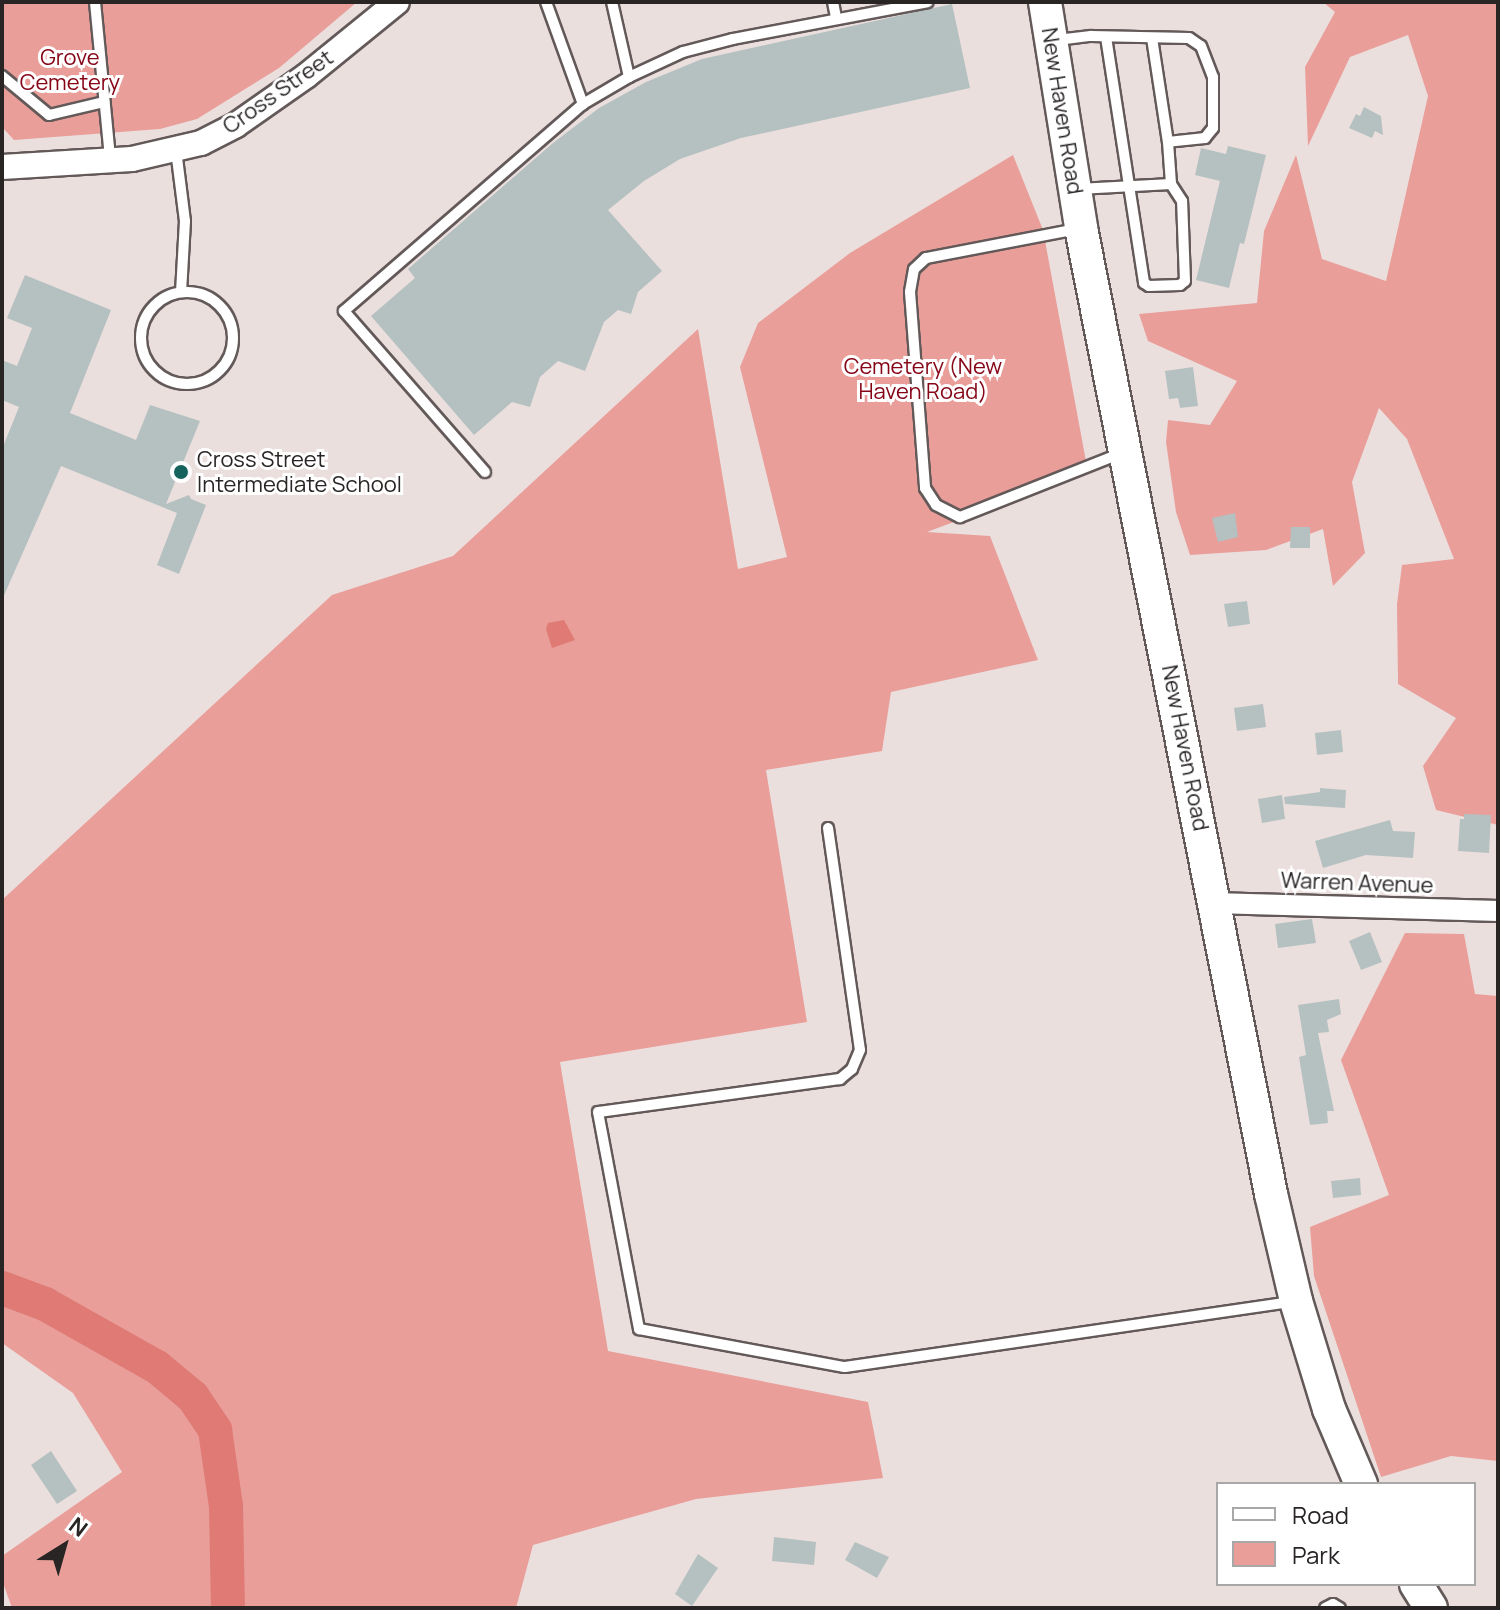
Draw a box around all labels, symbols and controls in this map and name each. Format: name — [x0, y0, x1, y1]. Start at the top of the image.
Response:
street label: New Haven Road — [1036, 26, 1088, 196]
park label: Grove Cemetery — [20, 44, 120, 96]
street label: Cross Street — [218, 44, 338, 140]
park label: Cemetery (New Haven Road) — [844, 353, 1002, 404]
place label: Cross Street Intermediate School — [197, 446, 402, 498]
marker: Cross Street Intermediate School — [172, 463, 190, 481]
street label: New Haven Road — [1156, 663, 1214, 833]
street label: Warren Avenue — [1280, 867, 1434, 899]
legend — [1216, 1482, 1476, 1586]
text: Road — [1292, 1498, 1349, 1531]
north arrow — [24, 1506, 104, 1586]
text: N — [63, 1510, 94, 1544]
text: Park — [1292, 1538, 1340, 1571]

